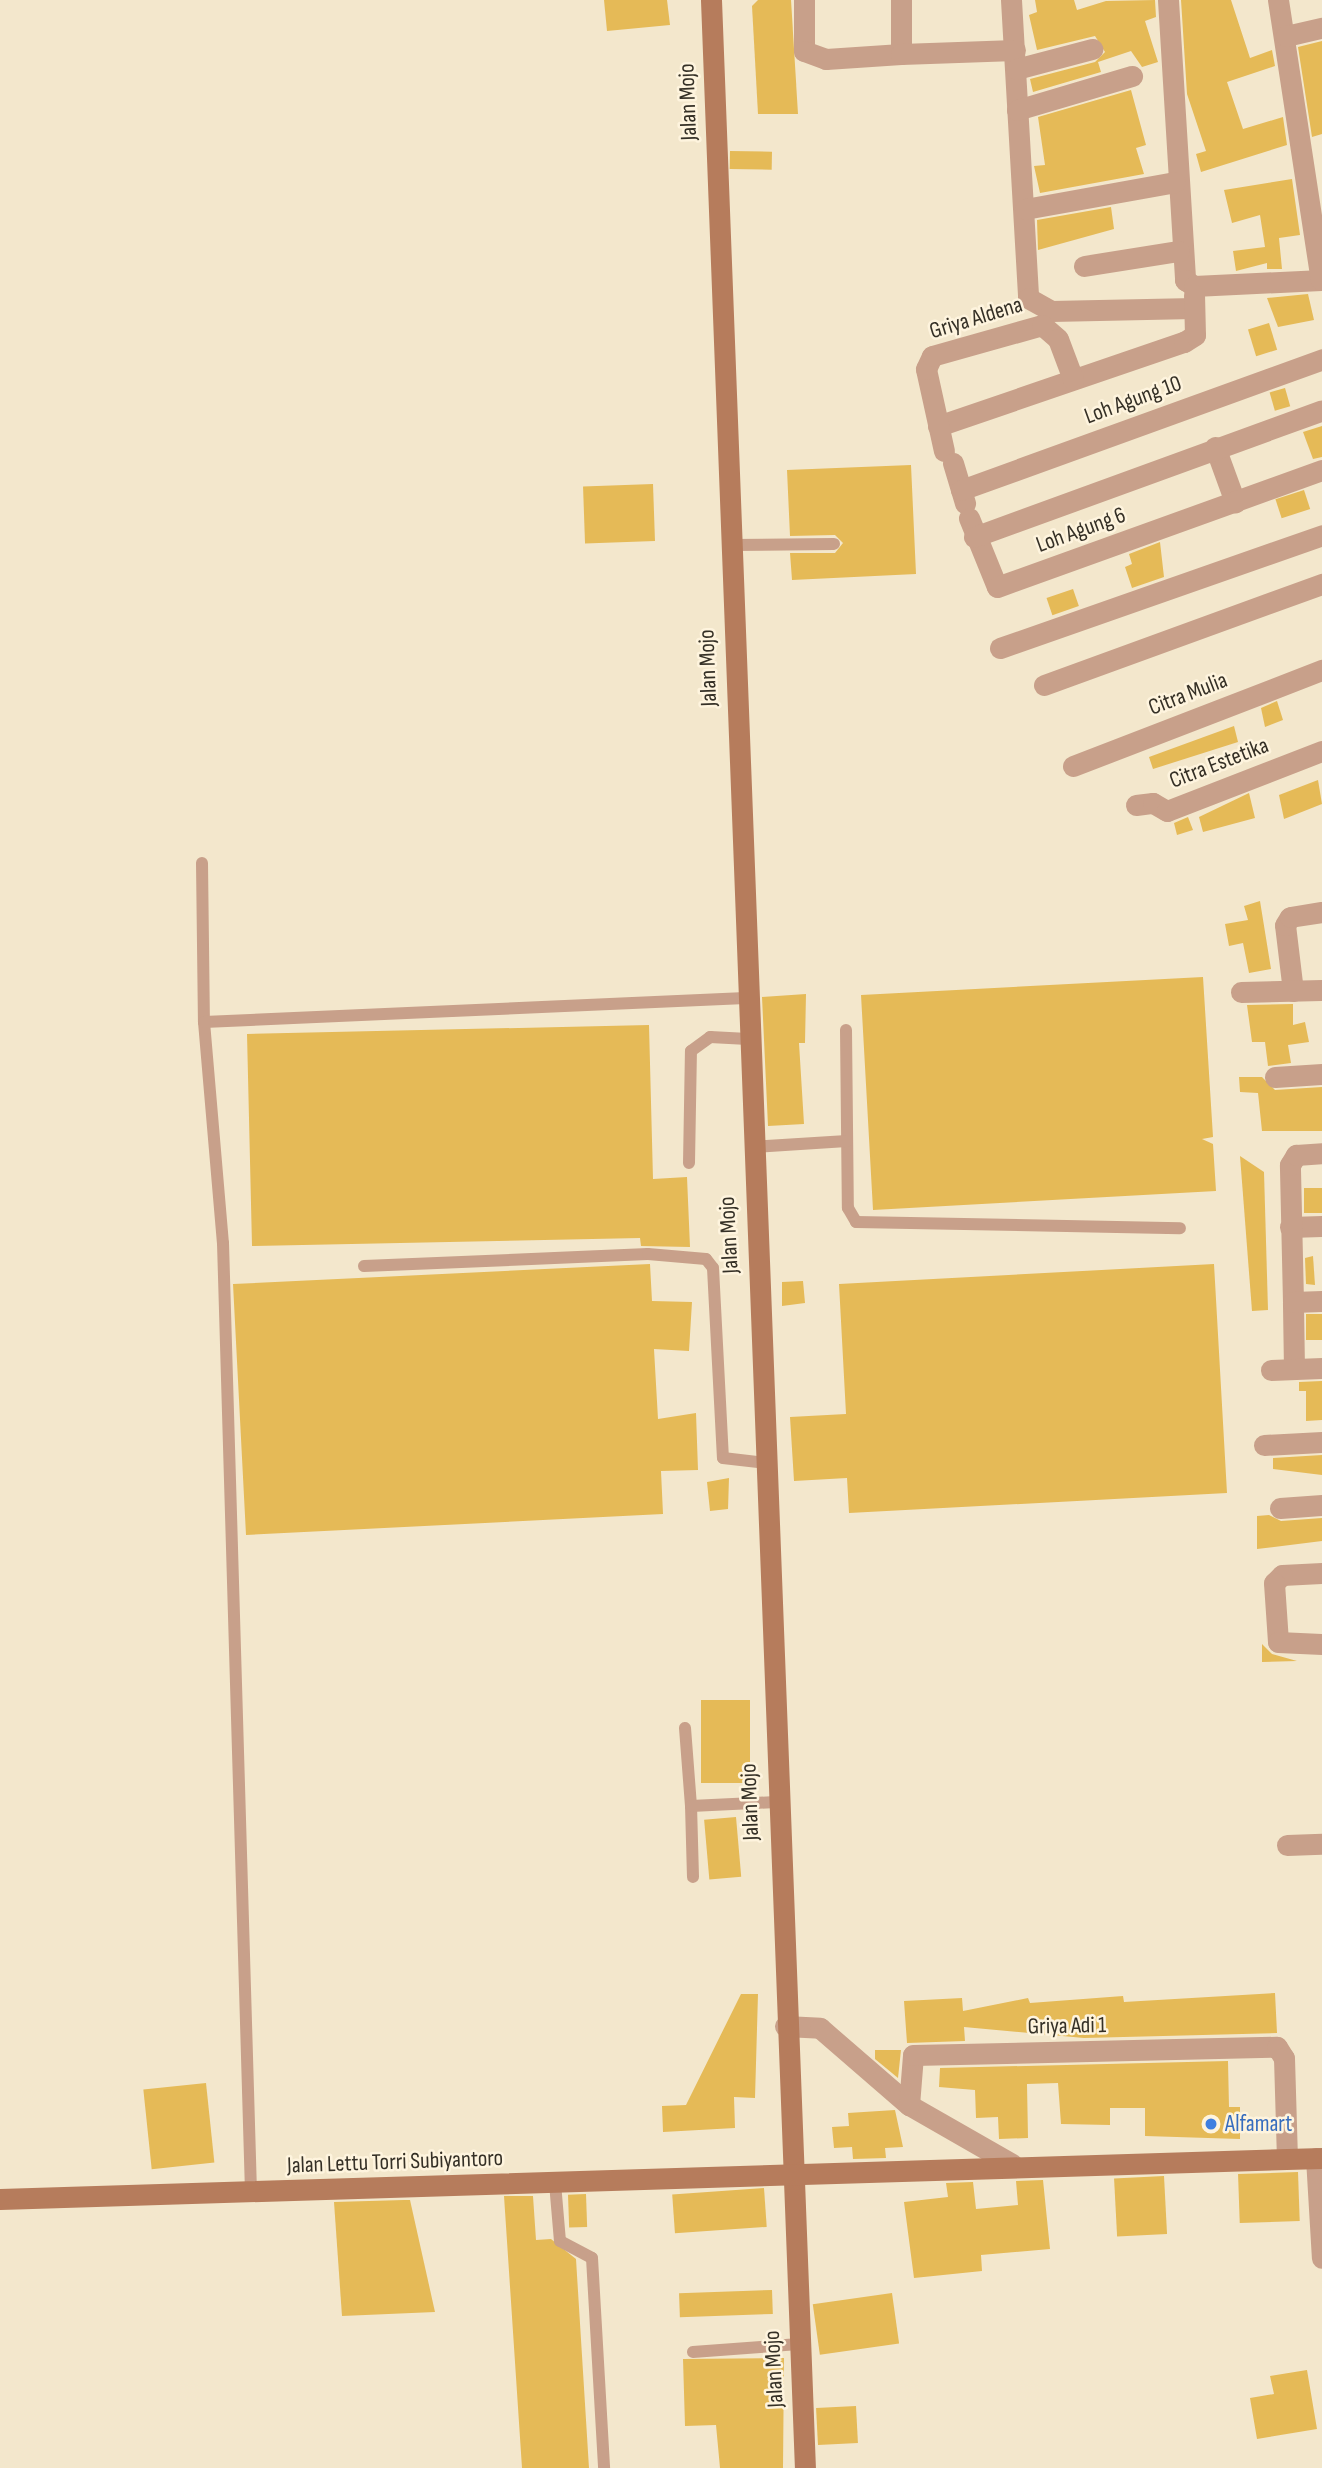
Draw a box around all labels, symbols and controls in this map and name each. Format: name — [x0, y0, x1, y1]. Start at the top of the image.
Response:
street label: Jalan Mojo — [673, 63, 703, 141]
street label: Griya Aldena — [926, 291, 1026, 345]
street label: Loh Agung 10 — [1081, 370, 1185, 430]
street label: Loh Agung 6 — [1033, 501, 1129, 559]
street label: Jalan Mojo — [693, 629, 723, 707]
street label: Citra Mulia — [1145, 666, 1231, 722]
street label: Citra Estetika — [1166, 732, 1272, 794]
street label: Jalan Mojo — [713, 1196, 745, 1274]
street label: Jalan Mojo — [735, 1763, 765, 1841]
street label: Griya Adi 1 — [1027, 2012, 1107, 2040]
place label: Alfamart — [1225, 2110, 1292, 2138]
marker: Alfamart — [1203, 2116, 1219, 2132]
street label: Jalan Lettu Torri Subiyantoro — [286, 2144, 504, 2180]
street label: Jalan Mojo — [758, 2330, 790, 2408]

